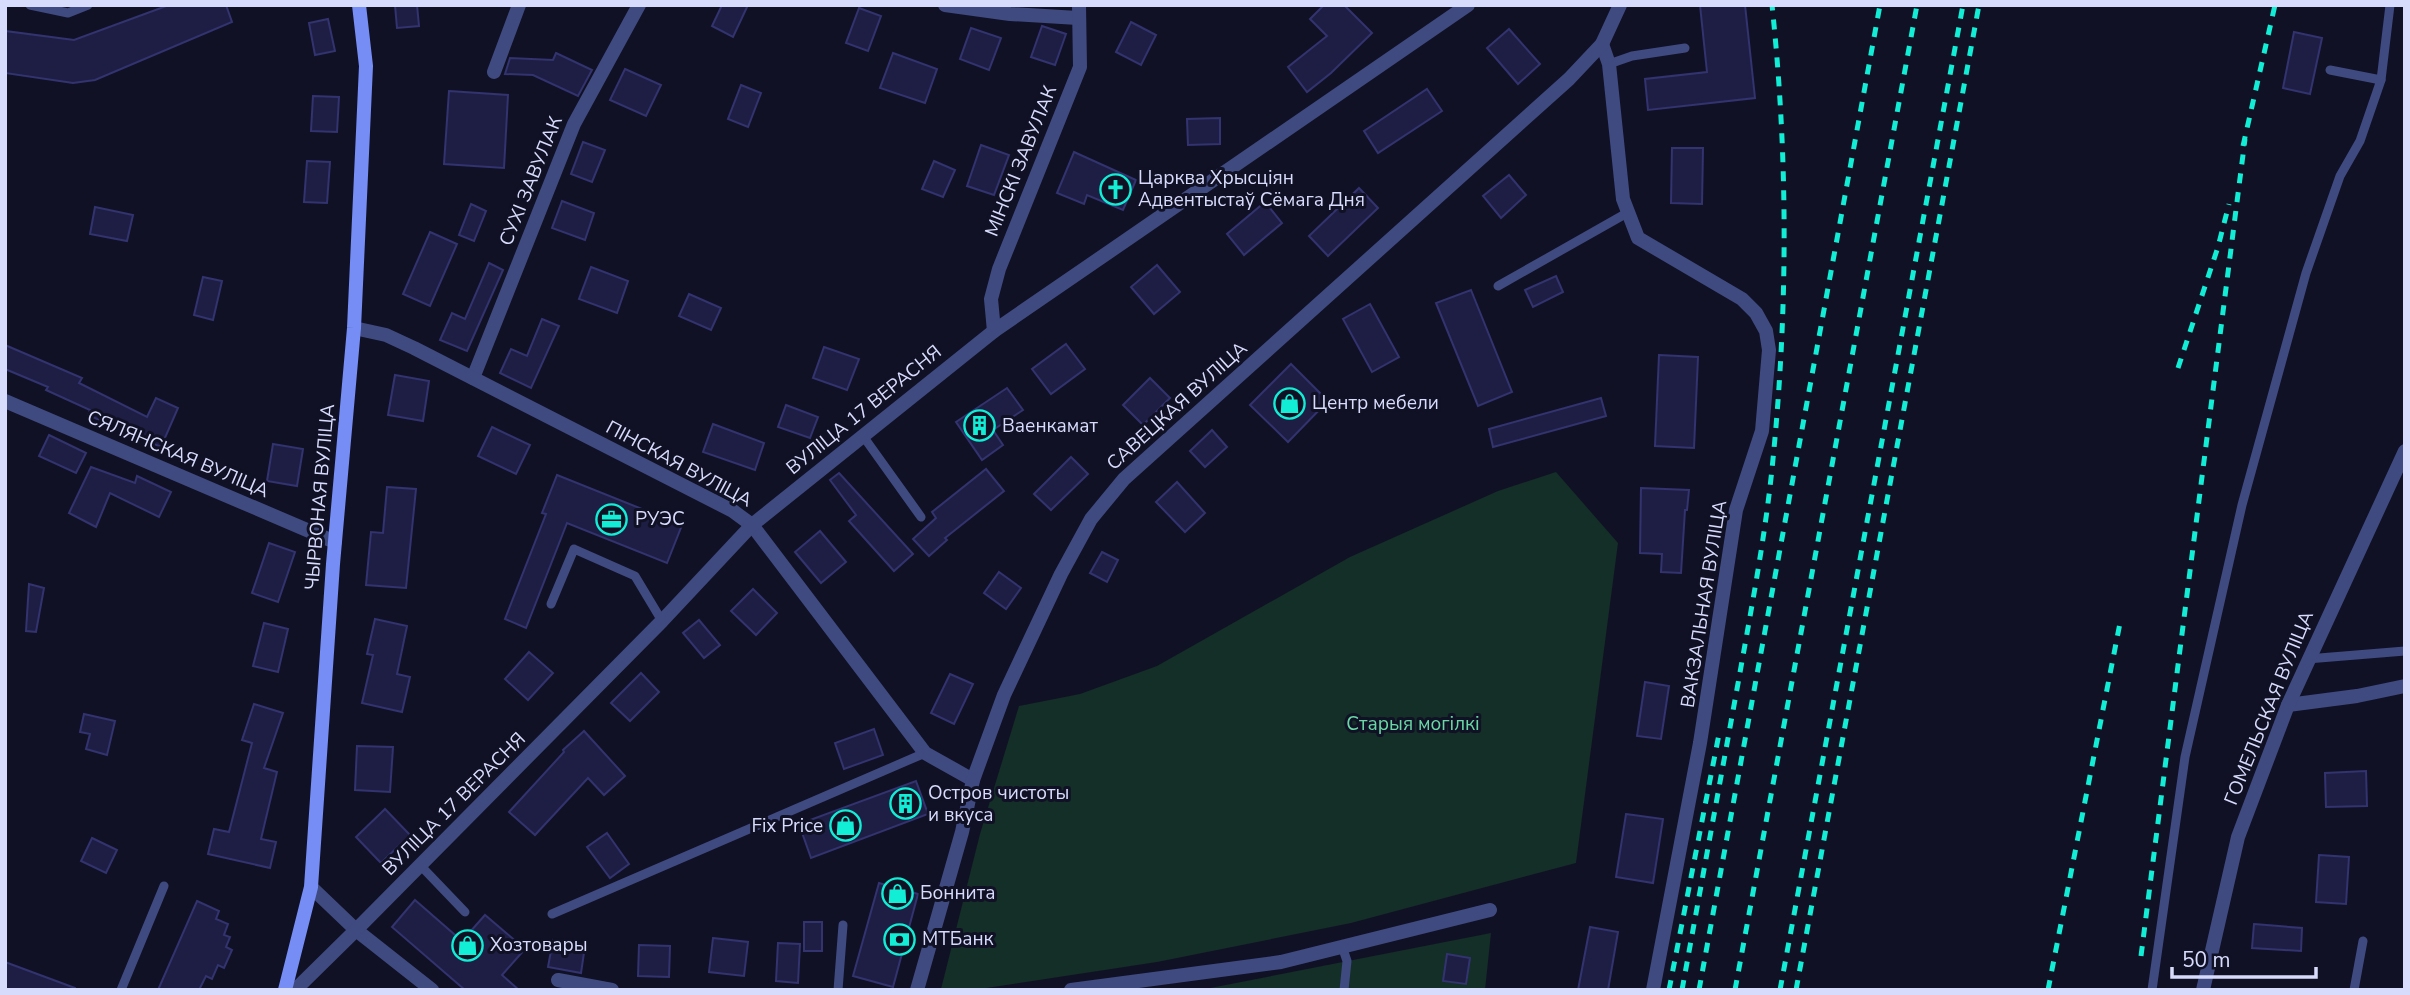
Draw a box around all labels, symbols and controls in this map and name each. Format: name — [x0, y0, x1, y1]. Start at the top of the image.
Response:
street label: МІНСКІ ЗАВУЛАК — [979, 82, 1063, 240]
street label: СУХІ ЗАВУЛАК — [493, 112, 569, 250]
place label: Царква Хрысціян Адвентыстаў Сёмага Дня — [1138, 165, 1365, 213]
church icon: Царква Хрысціян Адвентыстаў Сёмага Дня — [1098, 172, 1132, 206]
street label: САВЕЦКАЯ ВУЛІЦА — [1101, 336, 1253, 476]
street label: ВУЛІЦА 17 ВЕРАСНЯ — [781, 339, 947, 481]
shop icon: Центр мебели — [1272, 386, 1306, 420]
place label: Центр мебели — [1312, 390, 1439, 416]
street label: ЧЫРВОНАЯ ВУЛІЦА — [299, 403, 341, 591]
street label: СЯЛЯНСКАЯ ВУЛІЦА — [83, 404, 273, 504]
building icon: Ваенкамат — [962, 409, 996, 443]
place label: Ваенкамат — [1002, 413, 1099, 439]
street label: ПІНСКАЯ ВУЛІЦА — [601, 414, 757, 514]
street label: ВАКЗАЛЬНАЯ ВУЛІЦА — [1675, 498, 1733, 710]
office icon: РУЭС — [595, 502, 629, 536]
place label: РУЭС — [635, 506, 685, 532]
street label: ГОМЕЛЬСКАЯ ВУЛІЦА — [2218, 607, 2320, 809]
park label: Старыя могілкі — [1346, 711, 1480, 737]
street label: ВУЛІЦА 17 ВЕРАСНЯ — [377, 727, 531, 881]
place label: Остров чистоты и вкуса — [928, 780, 1069, 828]
building icon: Остров чистоты и вкуса — [888, 787, 922, 821]
shop icon: Fix Price — [829, 809, 863, 843]
place label: Fix Price — [752, 813, 823, 839]
shop icon: Боннита — [880, 876, 914, 910]
place label: Боннита — [920, 880, 995, 906]
bank icon: МТБанк — [882, 922, 916, 956]
place label: МТБанк — [922, 926, 994, 952]
shop icon: Хозтовары — [450, 928, 484, 962]
place label: Хозтовары — [490, 932, 588, 958]
scale bar — [2172, 936, 2316, 980]
text: 50 m — [2182, 946, 2231, 974]

